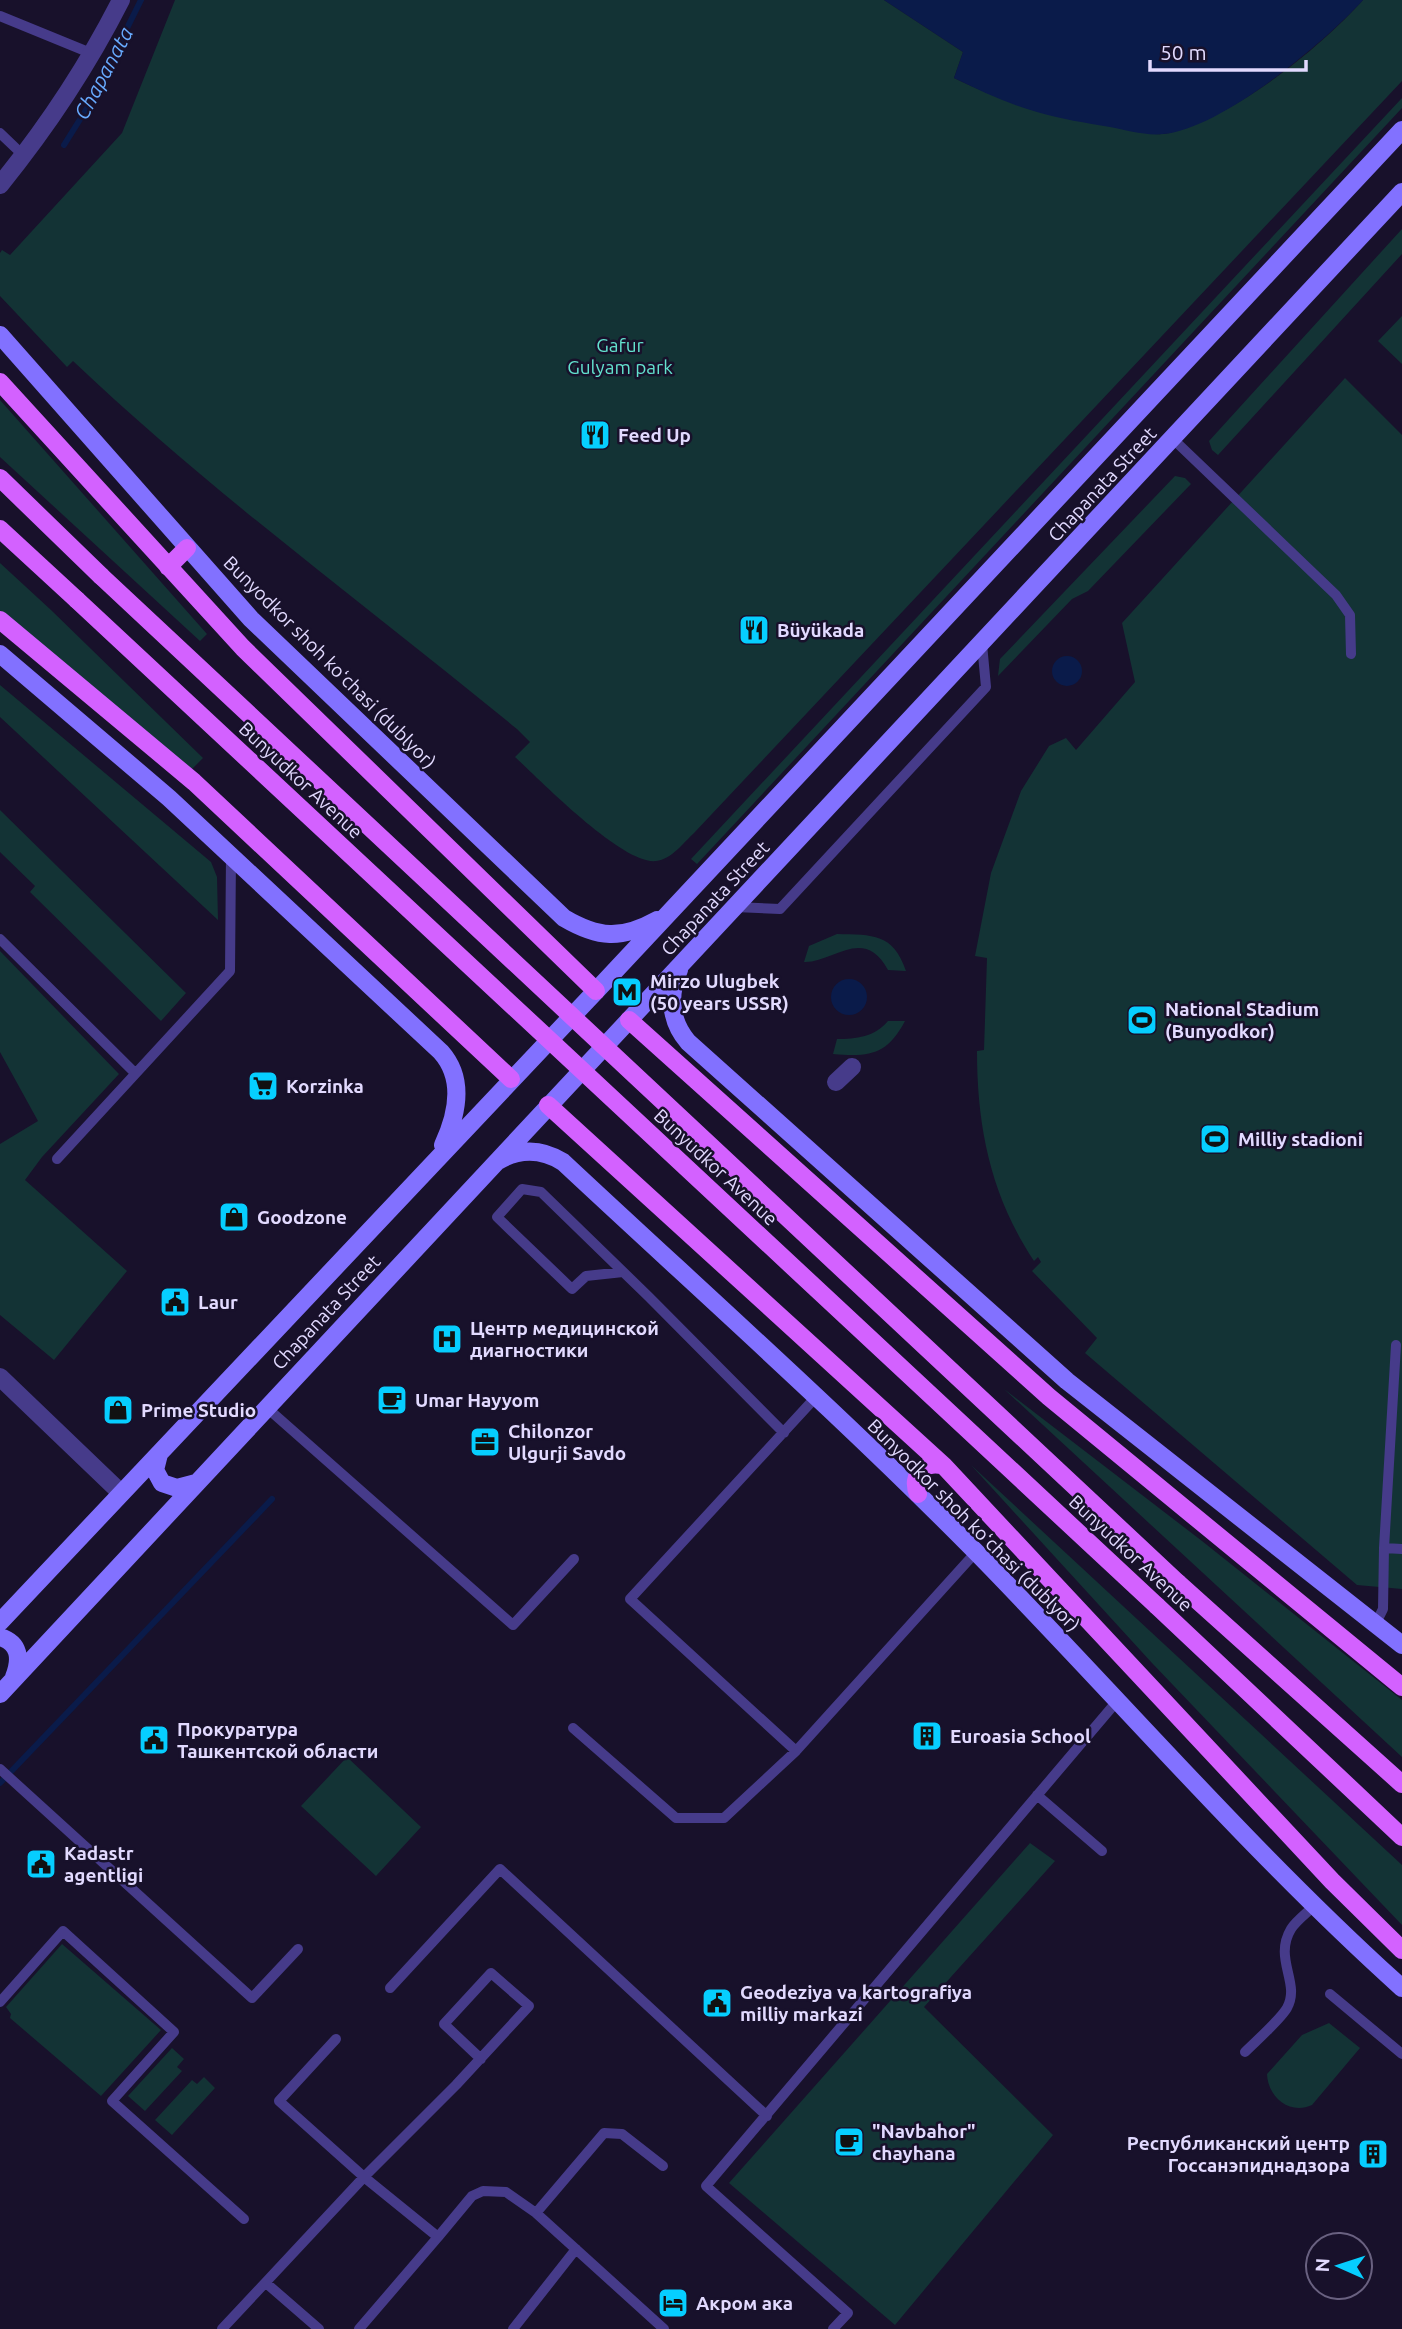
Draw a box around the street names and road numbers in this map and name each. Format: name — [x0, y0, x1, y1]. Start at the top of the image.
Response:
street label: Chapanata Street — [1043, 422, 1161, 546]
street label: Bunyodkor shoh koʻchasi (dublyor) — [219, 551, 441, 773]
street label: Bunyudkor Avenue — [235, 717, 367, 843]
street label: Chapanata Street — [656, 836, 774, 960]
street label: Bunyudkor Avenue — [650, 1104, 782, 1230]
street label: Chapanata Street — [267, 1250, 385, 1374]
street label: Bunyodkor shoh koʻchasi (dublyor) — [863, 1414, 1085, 1636]
street label: Bunyudkor Avenue — [1065, 1490, 1197, 1616]

